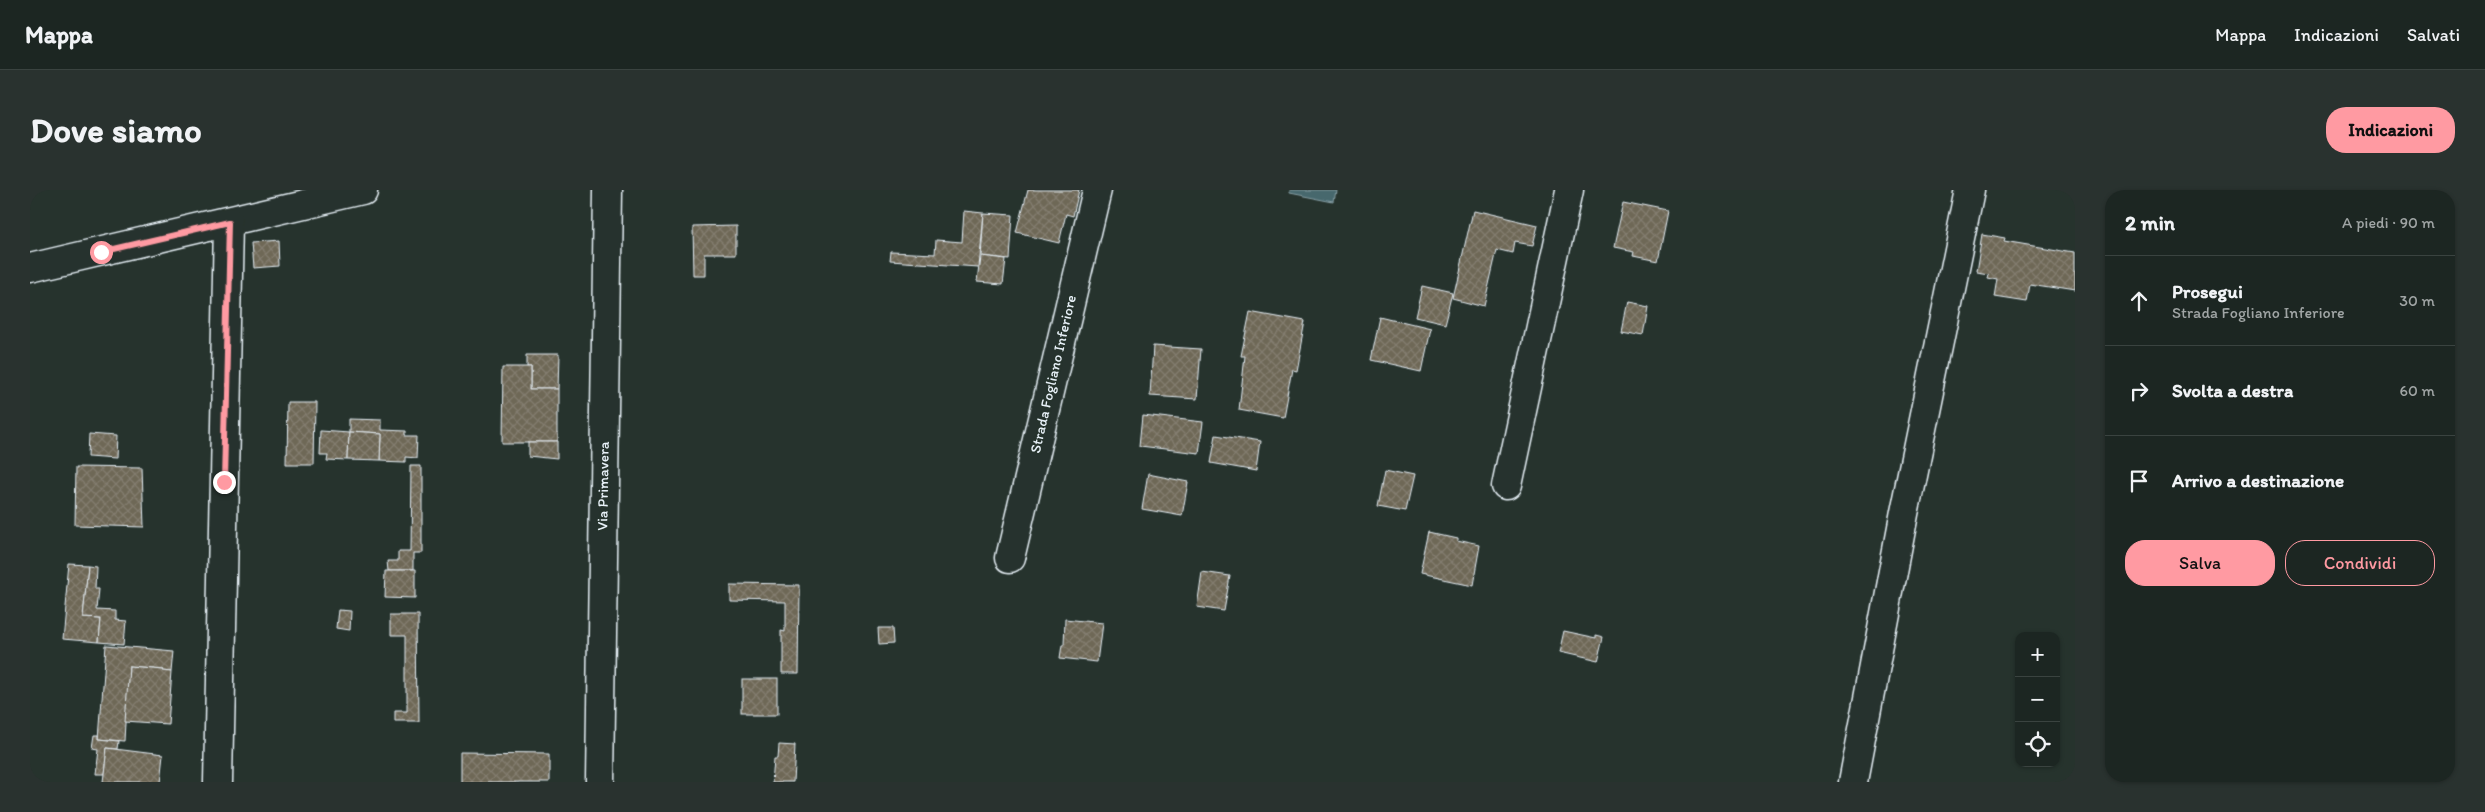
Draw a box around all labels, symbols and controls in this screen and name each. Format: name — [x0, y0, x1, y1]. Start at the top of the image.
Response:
text: Mappa — [25, 20, 93, 49]
text: Mappa — [2215, 24, 2266, 46]
text: Indicazioni — [2294, 24, 2379, 46]
text: Salvati — [2407, 24, 2460, 46]
button: Indicazioni — [2326, 107, 2455, 153]
text: Dove siamo — [30, 109, 202, 151]
text: 2 min — [2125, 210, 2175, 235]
text: A piedi · 90 m — [2342, 213, 2435, 232]
route start — [90, 241, 113, 264]
text: Prosegui — [2172, 280, 2243, 303]
icon: ahead — [2125, 287, 2153, 315]
text: 30 m — [2399, 291, 2435, 310]
street label: Strada Fogliano Inferiore — [1026, 293, 1080, 455]
text: Strada Fogliano Inferiore — [2172, 303, 2345, 322]
icon: right — [2125, 377, 2153, 405]
text: Svolta a destra — [2172, 379, 2293, 402]
text: 60 m — [2400, 381, 2435, 400]
street label: Via Primavera — [593, 441, 613, 531]
icon: arrive — [2125, 467, 2153, 495]
text: Arrivo a destinazione — [2172, 469, 2344, 492]
route end — [213, 471, 236, 494]
button: Salva — [2125, 540, 2275, 586]
button: Condividi — [2285, 540, 2435, 586]
map controls — [2015, 632, 2060, 767]
button: + — [2015, 632, 2060, 677]
button: − — [2015, 677, 2060, 722]
button: locate — [2015, 722, 2060, 767]

